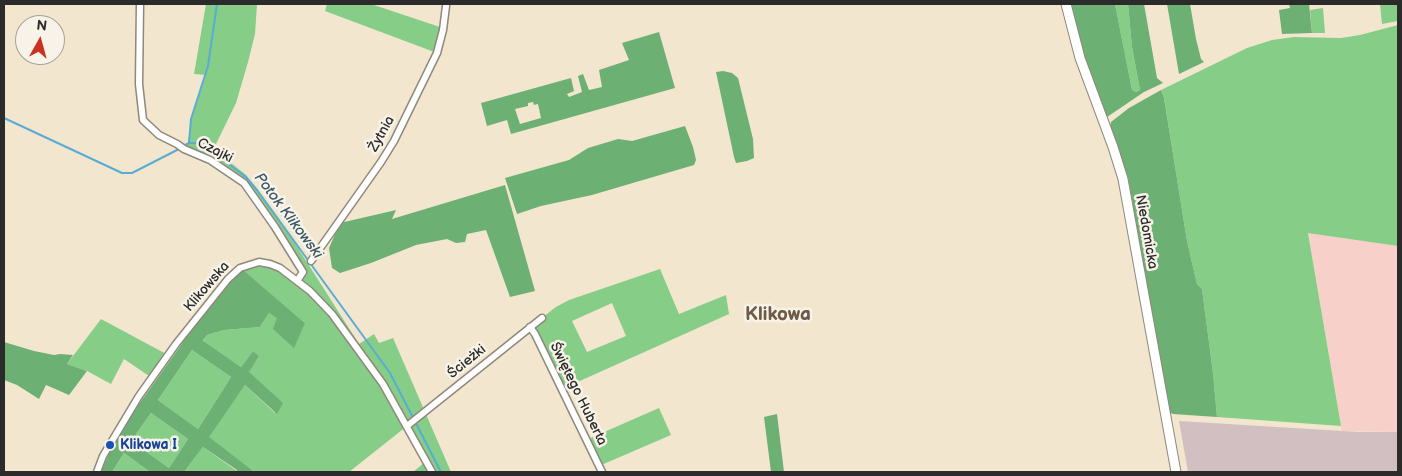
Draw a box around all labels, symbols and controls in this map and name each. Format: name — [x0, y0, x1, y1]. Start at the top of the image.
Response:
north arrow — [15, 15, 65, 65]
text: N — [36, 17, 48, 35]
street label: Żytnia — [365, 113, 399, 155]
street label: Czajki — [194, 135, 236, 167]
water label: Potok Klikowski — [250, 169, 326, 263]
street label: Niedomicka — [1131, 194, 1161, 270]
street label: Klikowska — [181, 259, 233, 315]
district label: Klikowa — [745, 304, 811, 326]
street label: Świętego Huberta — [546, 340, 610, 448]
street label: Ścieżki — [444, 342, 490, 382]
place label: Klikowa I — [120, 437, 177, 453]
marker: Klikowa I — [104, 439, 116, 451]

